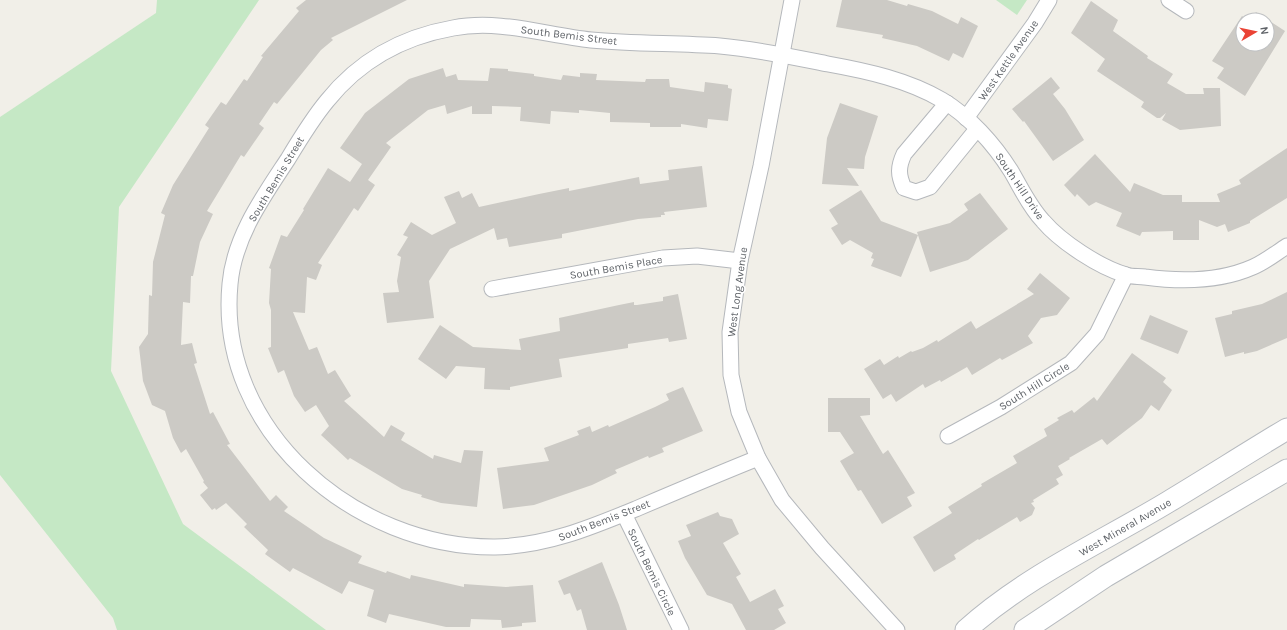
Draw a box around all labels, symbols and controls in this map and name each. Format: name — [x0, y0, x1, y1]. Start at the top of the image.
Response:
north arrow — [1235, 12, 1275, 52]
street label: West Kettle Avenue — [976, 17, 1041, 103]
street label: South Bemis Street — [520, 23, 618, 48]
text: N — [1257, 26, 1271, 35]
street label: South Bemis Street — [246, 134, 307, 224]
street label: South Hill Drive — [992, 150, 1047, 222]
street label: West Long Avenue — [725, 246, 750, 338]
street label: South Bemis Place — [569, 253, 664, 282]
street label: South Hill Circle — [997, 359, 1072, 413]
street label: West Mineral Avenue — [1077, 496, 1174, 559]
street label: South Bemis Street — [556, 497, 652, 544]
street label: South Bemis Circle — [625, 526, 678, 618]

